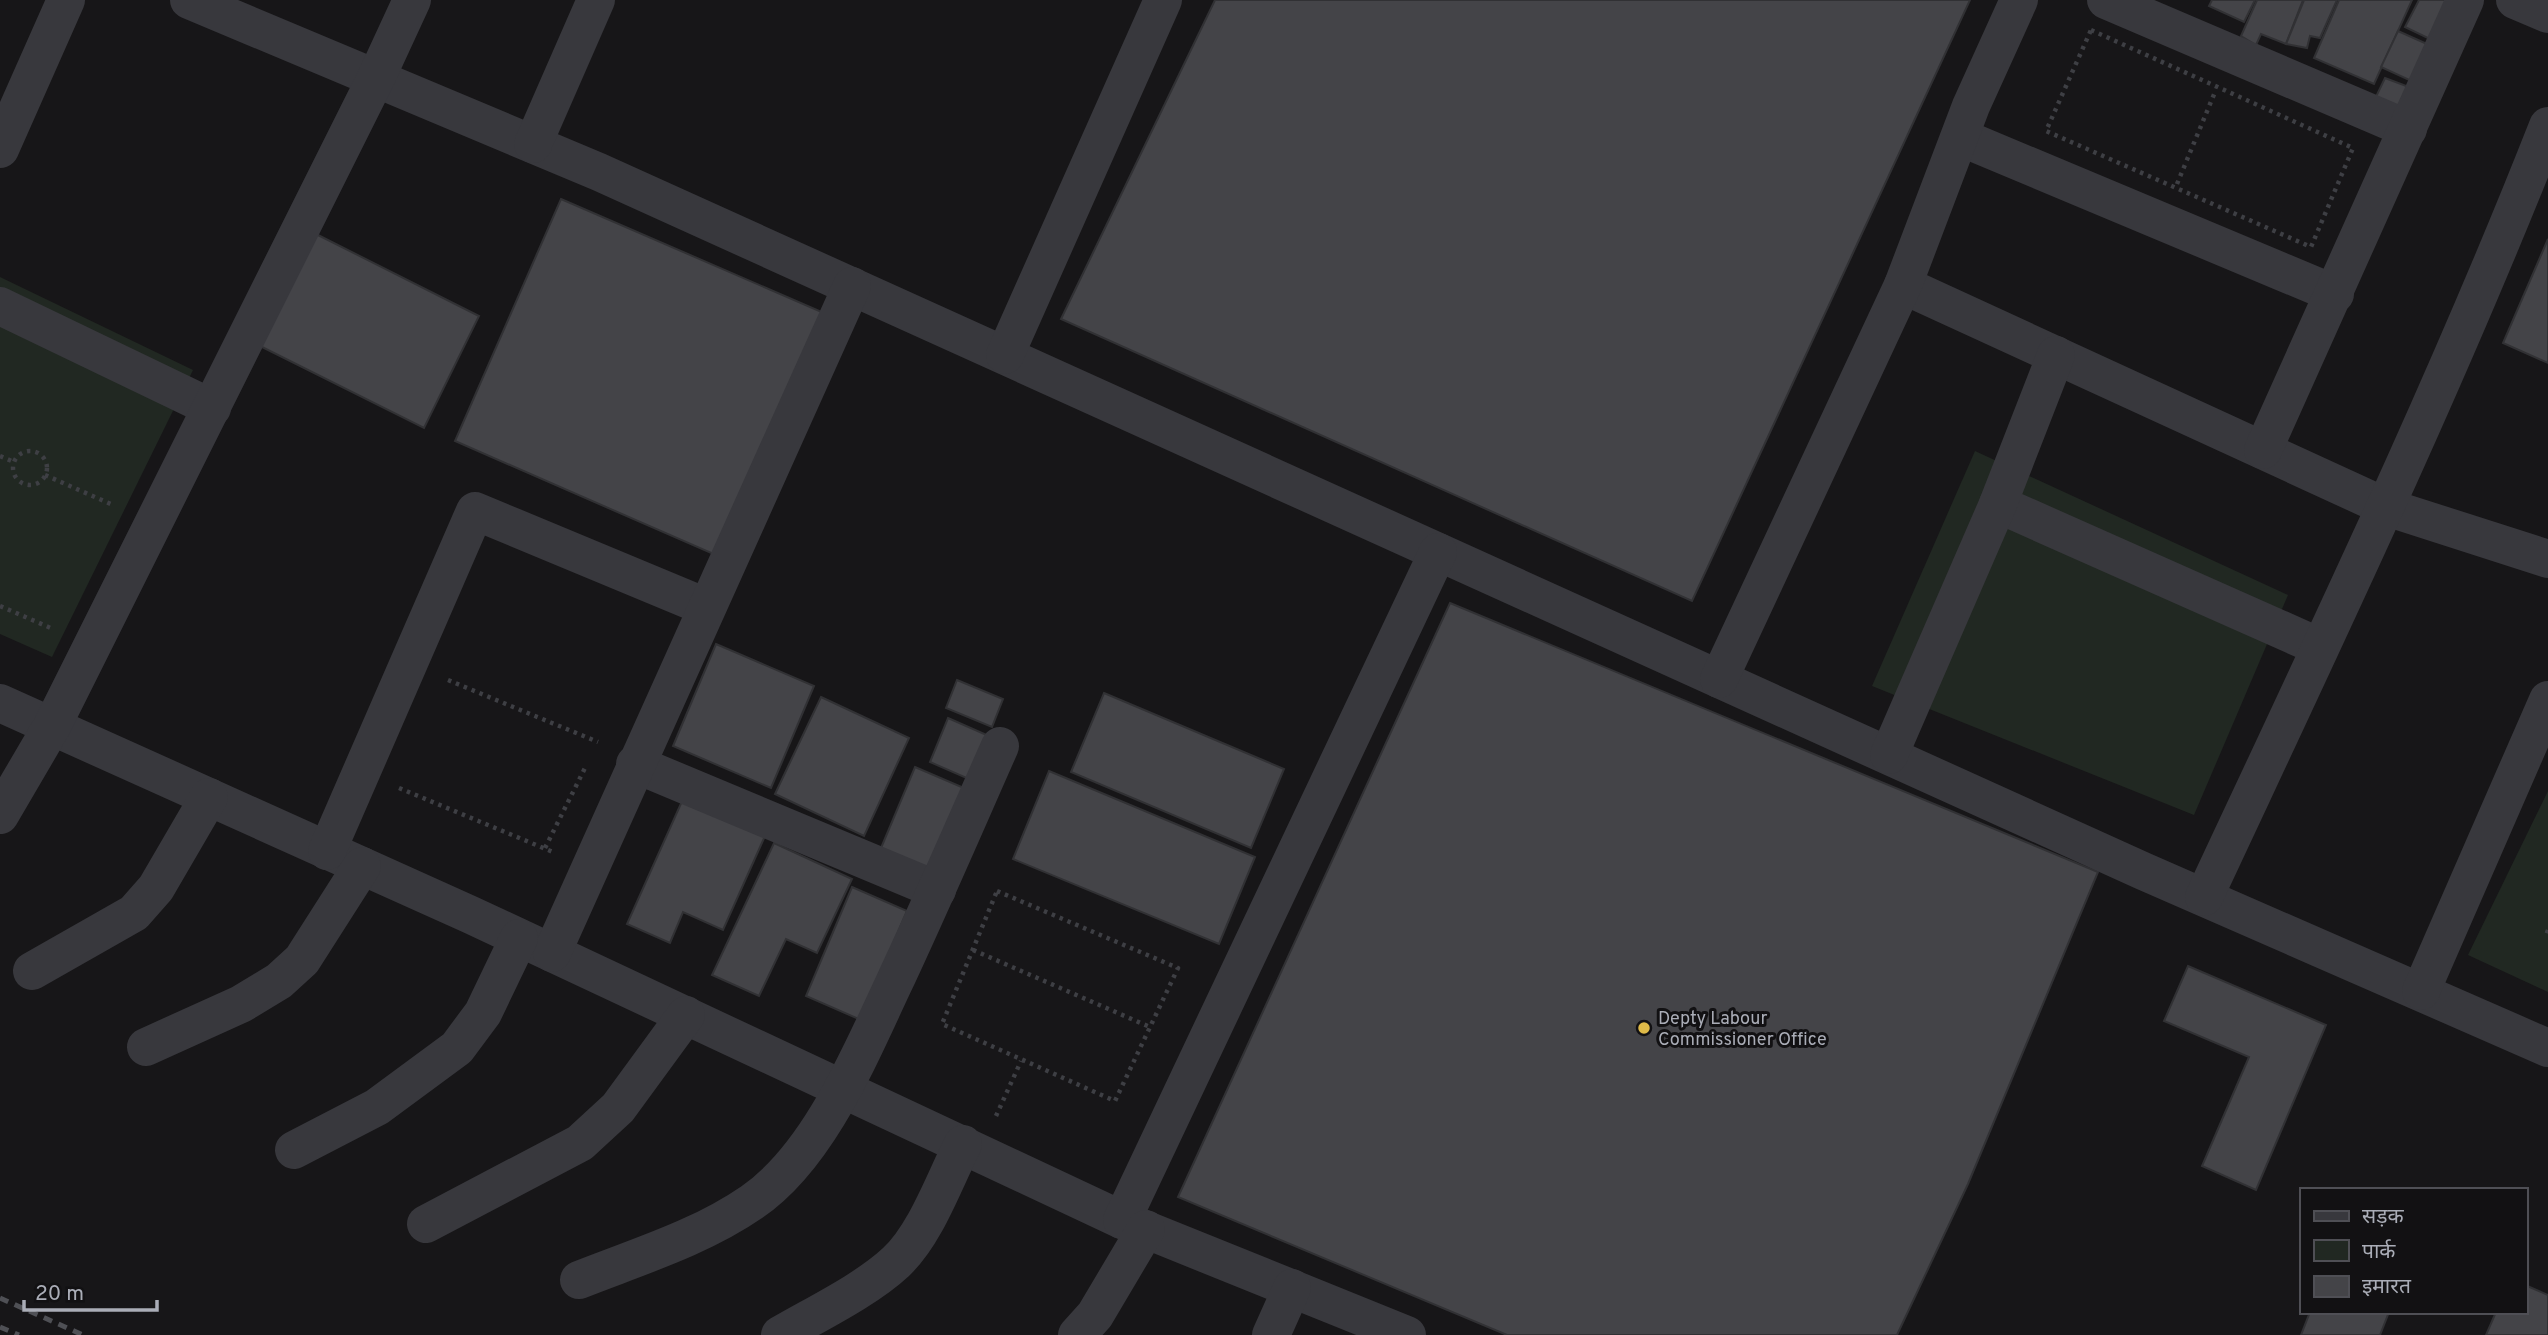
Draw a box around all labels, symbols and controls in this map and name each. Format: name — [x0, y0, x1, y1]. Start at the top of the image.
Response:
place label: Depty Labour Commissioner Office — [1658, 1008, 1827, 1052]
marker: Depty Labour Commissioner Office — [1636, 1020, 1652, 1036]
legend — [2300, 1188, 2527, 1314]
text: सड़क — [2362, 1204, 2404, 1231]
text: पार्क — [2362, 1239, 2396, 1266]
scale bar — [24, 1268, 158, 1312]
text: इमारत — [2362, 1274, 2412, 1301]
text: 20 m — [35, 1281, 84, 1308]

